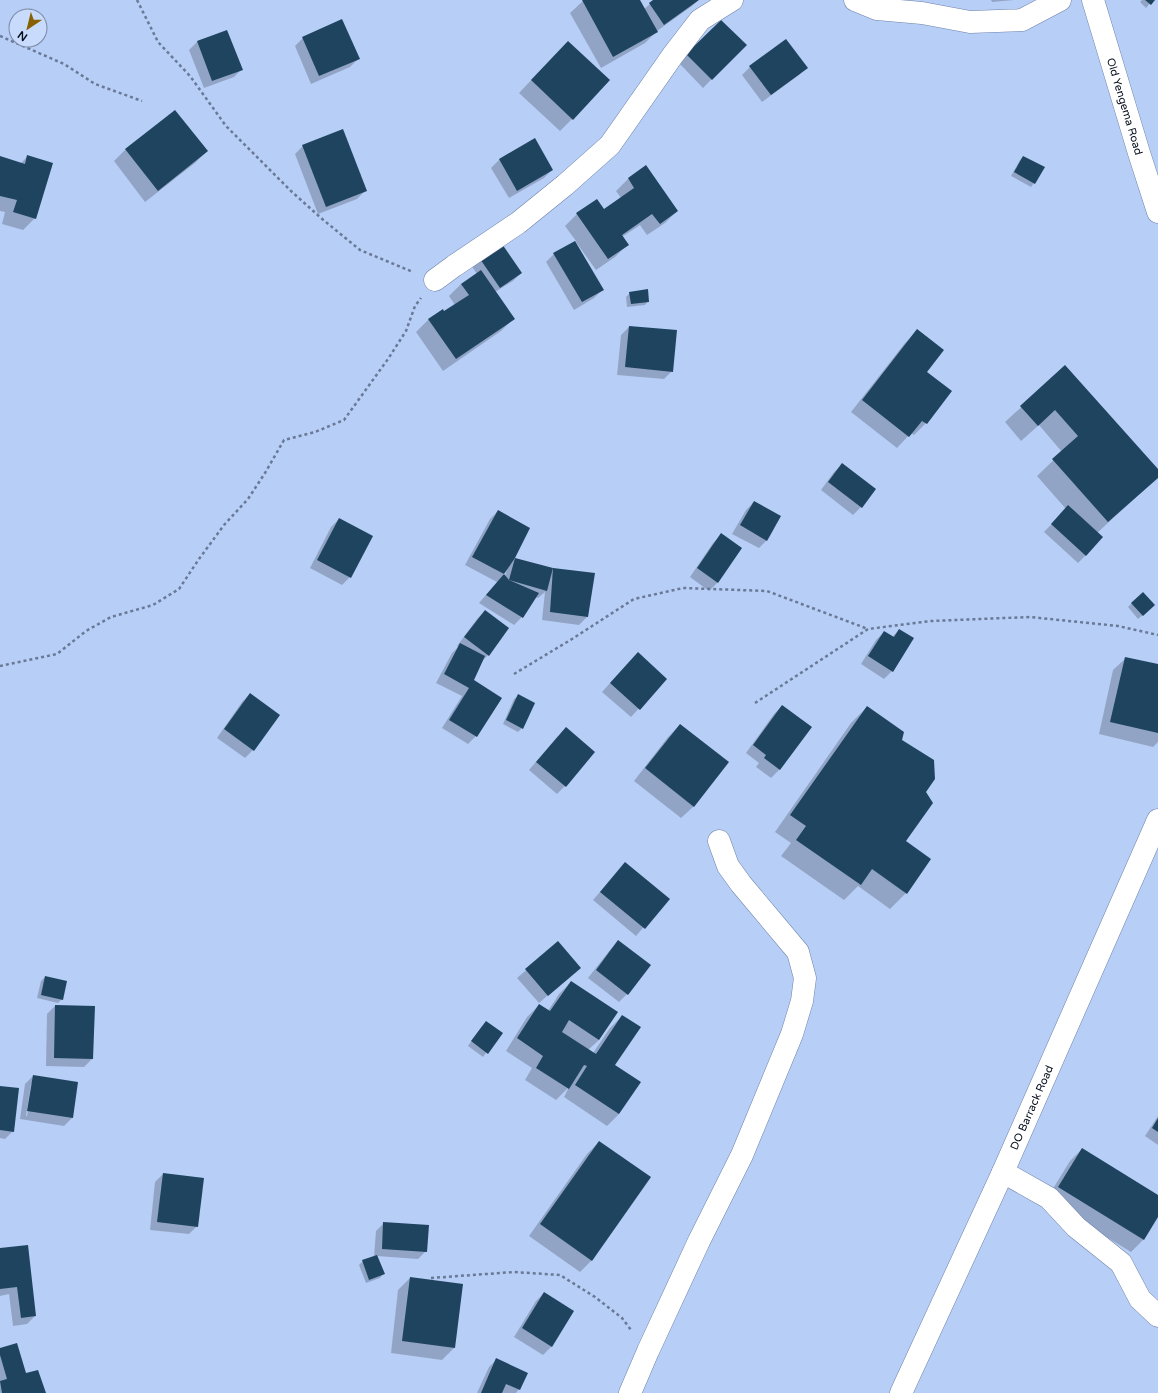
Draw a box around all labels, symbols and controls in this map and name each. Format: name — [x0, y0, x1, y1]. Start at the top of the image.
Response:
north arrow — [8, 8, 48, 48]
text: N — [15, 28, 30, 44]
street label: Old Yengema Road — [1104, 56, 1146, 156]
street label: DO Barrack Road — [1007, 1063, 1056, 1152]

